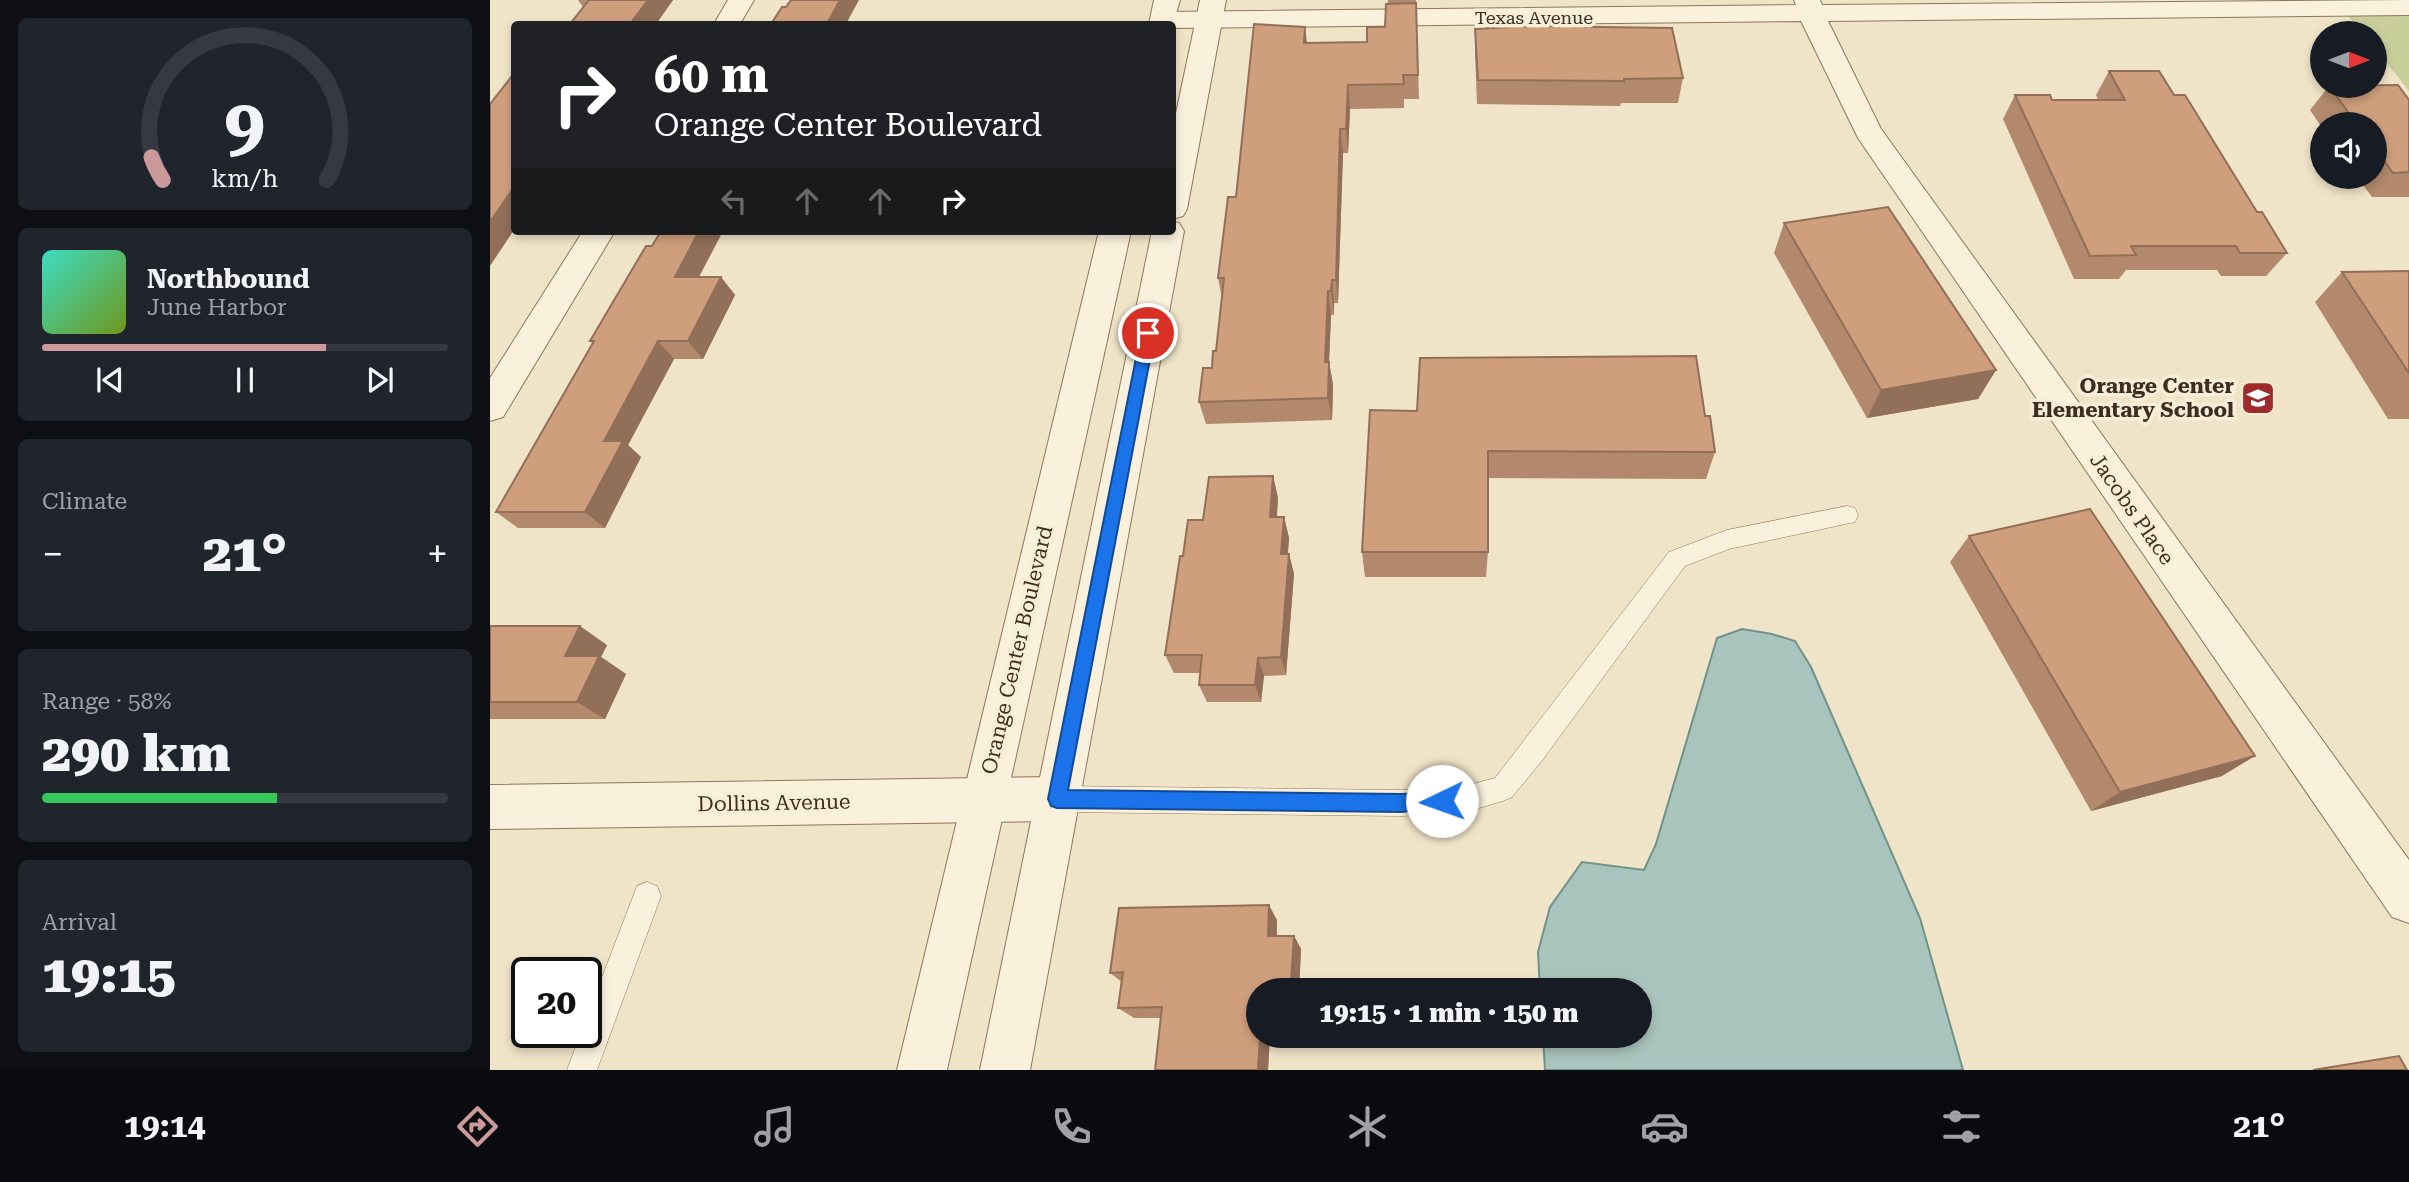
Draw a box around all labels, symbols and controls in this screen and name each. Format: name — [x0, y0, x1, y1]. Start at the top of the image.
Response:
street label: Texas Avenue — [1475, 7, 1593, 28]
north arrow — [2310, 21, 2387, 98]
map controls — [2310, 21, 2387, 189]
text: 60 m — [654, 47, 769, 104]
icon: right — [539, 49, 630, 140]
text: 9 — [225, 84, 265, 169]
text: Orange Center Boulevard — [654, 106, 1042, 144]
button: sound — [2310, 112, 2387, 189]
text: km/h — [212, 164, 278, 193]
icon: left — [715, 182, 753, 220]
icon: ahead — [788, 182, 826, 220]
icon: ahead — [861, 182, 899, 220]
icon: right — [934, 182, 972, 220]
text: Northbound — [147, 264, 310, 294]
text: June Harbor — [147, 294, 287, 321]
pin — [1118, 303, 1178, 363]
icon: arrive — [1129, 314, 1167, 352]
icon: previous — [91, 361, 129, 399]
icon: pause — [226, 361, 264, 399]
icon: next — [361, 361, 399, 399]
place label: Orange Center Elementary School — [2032, 374, 2234, 422]
school or university icon: Orange Center Elementary School — [2239, 379, 2277, 417]
street label: Jacobs Place — [2085, 449, 2179, 569]
text: Climate — [42, 488, 127, 515]
text: 21° — [203, 523, 287, 584]
street label: Orange Center Boulevard — [977, 523, 1057, 777]
text: − — [42, 532, 63, 576]
text: + — [427, 532, 448, 576]
text: Range · 58% — [42, 688, 171, 715]
text: 290 km — [42, 723, 230, 784]
position arrow — [1405, 764, 1479, 838]
street label: Dollins Avenue — [697, 790, 851, 816]
text: Arrival — [42, 909, 117, 936]
text: 19:15 — [42, 944, 176, 1005]
speed limit sign: 20 — [511, 957, 602, 1048]
text: 19:15 · 1 min · 150 m — [1319, 998, 1579, 1028]
icon: directions — [453, 1102, 502, 1151]
icon: music — [750, 1102, 799, 1151]
icon: phone — [1047, 1102, 1096, 1151]
icon: climate — [1343, 1102, 1392, 1151]
icon: car — [1640, 1102, 1689, 1151]
icon: filters — [1937, 1102, 1986, 1151]
text: 19:14 — [124, 1107, 206, 1145]
text: 21° — [2233, 1107, 2285, 1145]

